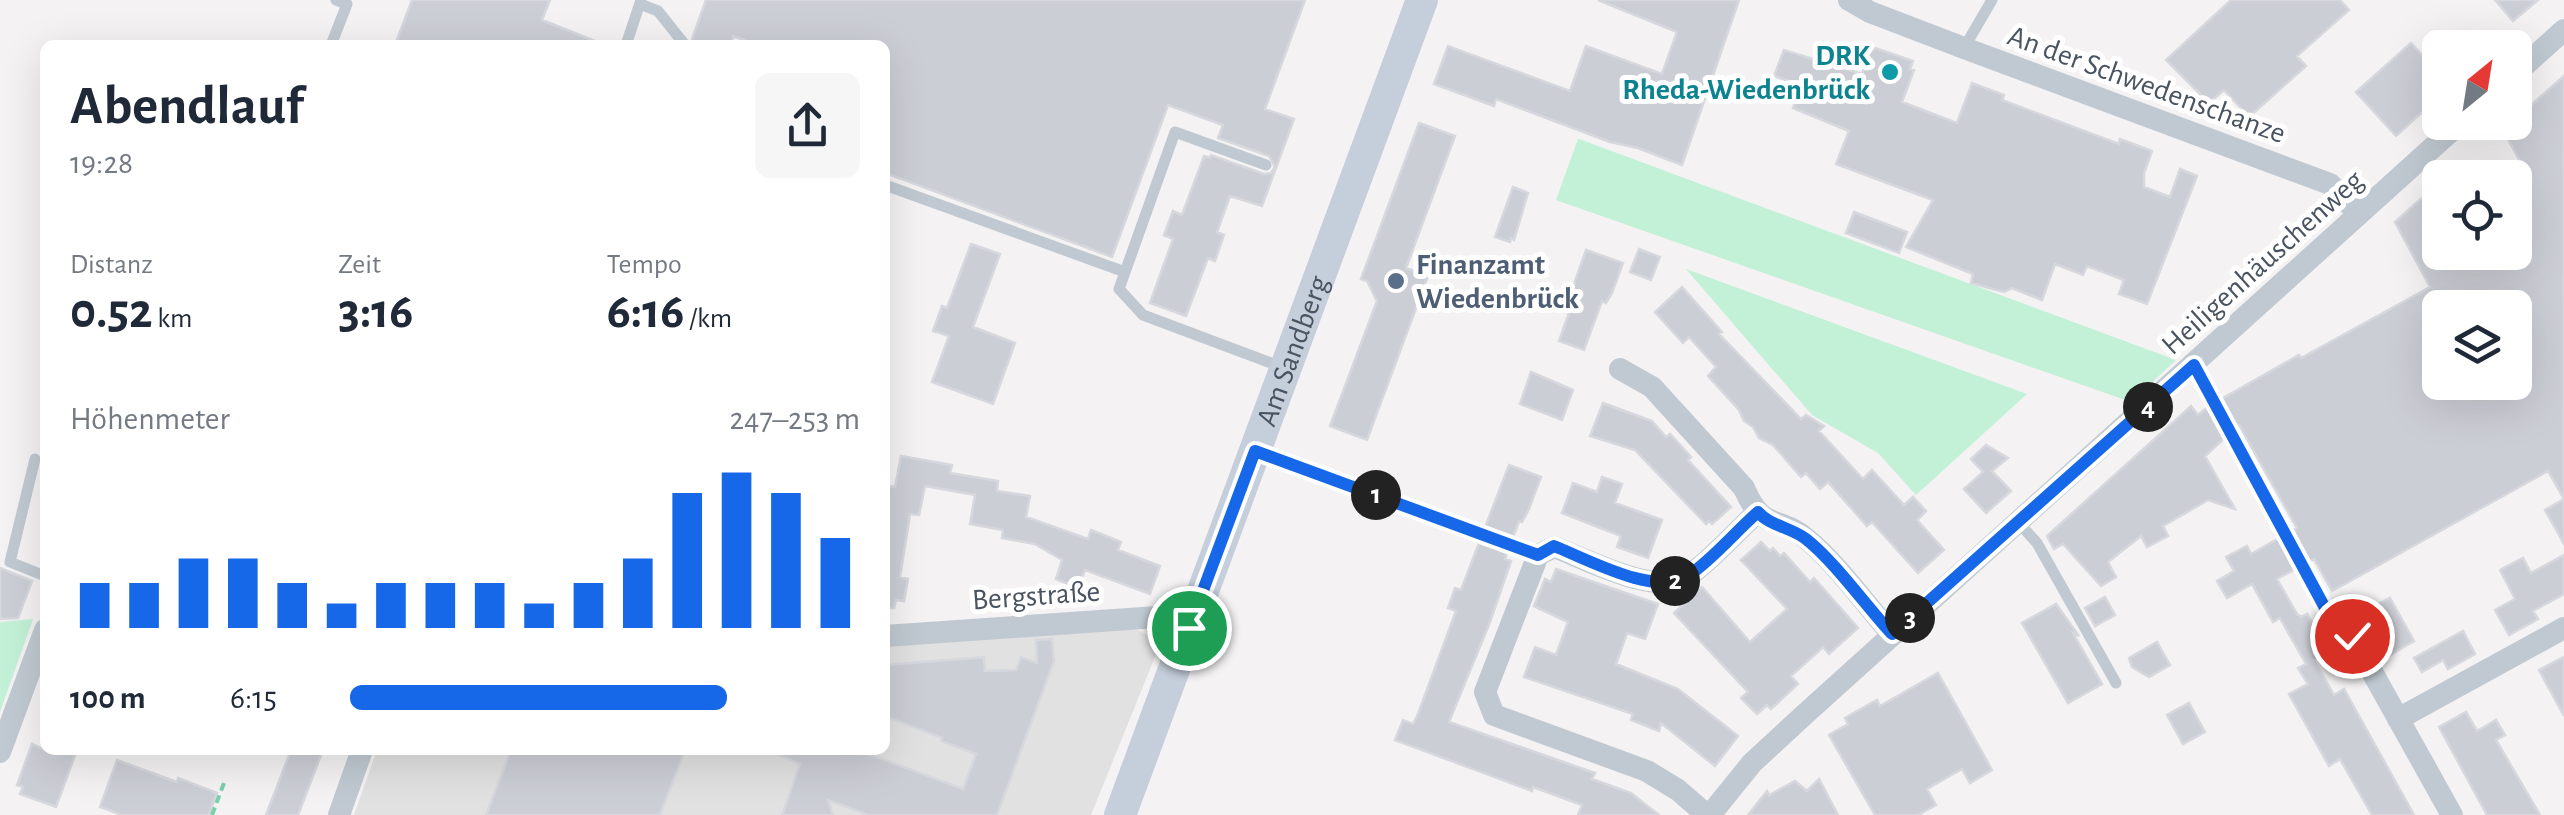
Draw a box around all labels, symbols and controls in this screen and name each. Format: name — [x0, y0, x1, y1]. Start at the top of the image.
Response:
street label: An der Schwedenschanze — [2004, 21, 2290, 149]
north arrow — [2422, 30, 2532, 140]
map controls — [2422, 30, 2532, 400]
place label: DRK Rheda-Wiedenbrück — [1622, 41, 1870, 105]
marker: DRK Rheda-Wiedenbrück — [1879, 61, 1901, 83]
button: share — [755, 73, 860, 178]
text: Abendlauf — [70, 79, 303, 134]
text: 19:28 — [70, 147, 133, 179]
button: locate — [2422, 160, 2532, 270]
street label: Heiligenhäuschenweg — [2156, 165, 2369, 361]
place label: Finanzamt Wiedenbrück — [1416, 250, 1579, 314]
text: Distanz — [70, 251, 153, 279]
text: Zeit — [338, 251, 381, 279]
text: Tempo — [607, 251, 682, 279]
marker: Finanzamt Wiedenbrück — [1385, 270, 1407, 292]
street label: Am Sandberg — [1251, 272, 1335, 430]
text: 0.52 — [70, 287, 153, 337]
text: 3:16 — [338, 287, 413, 337]
text: 6:16 — [607, 287, 684, 337]
button: layers — [2422, 290, 2532, 400]
text: km — [153, 305, 192, 333]
text: /km — [684, 305, 732, 333]
pin: 4 — [2123, 382, 2173, 432]
text: 4 — [2141, 393, 2155, 421]
text: Höhenmeter — [70, 403, 230, 435]
text: 247–253 m — [729, 403, 860, 435]
pin: 1 — [1351, 470, 1401, 520]
text: 1 — [1371, 481, 1381, 509]
pin: 2 — [1650, 556, 1700, 606]
text: 2 — [1668, 567, 1682, 595]
street label: Bergstraße — [971, 577, 1101, 615]
pin — [1147, 586, 1232, 671]
pin: 3 — [1885, 593, 1935, 643]
pin — [2310, 594, 2395, 679]
icon: arrive — [1162, 601, 1217, 656]
text: 3 — [1904, 604, 1916, 632]
icon: check — [2325, 609, 2380, 664]
text: 100 m — [70, 682, 146, 714]
text: 6:15 — [230, 682, 277, 714]

